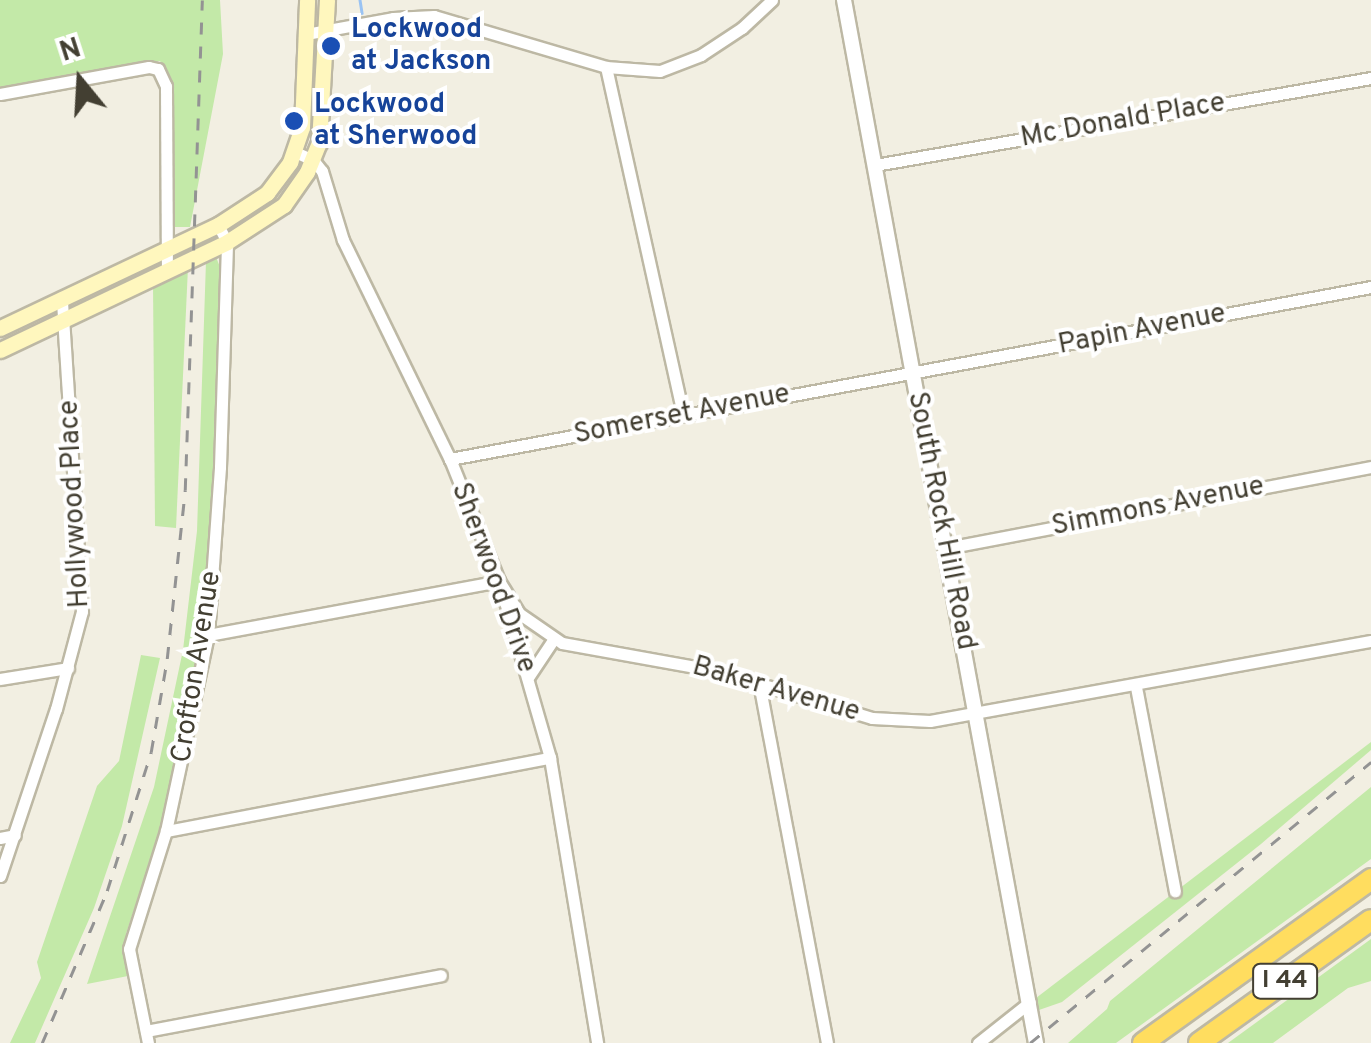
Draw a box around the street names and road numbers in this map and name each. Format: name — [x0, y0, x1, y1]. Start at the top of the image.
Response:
street label: Mc Donald Place — [1018, 86, 1228, 156]
street label: Papin Avenue — [1055, 297, 1229, 363]
street label: Somerset Avenue — [571, 377, 793, 453]
street label: South Rock Hill Road — [899, 389, 983, 653]
street label: Hollywood Place — [53, 399, 97, 609]
street label: Simmons Avenue — [1048, 470, 1268, 544]
street label: Sherwood Drive — [443, 478, 543, 678]
street label: Crofton Avenue — [165, 568, 229, 766]
street label: Baker Avenue — [688, 650, 864, 730]
road number: I 44 — [1250, 961, 1320, 1001]

